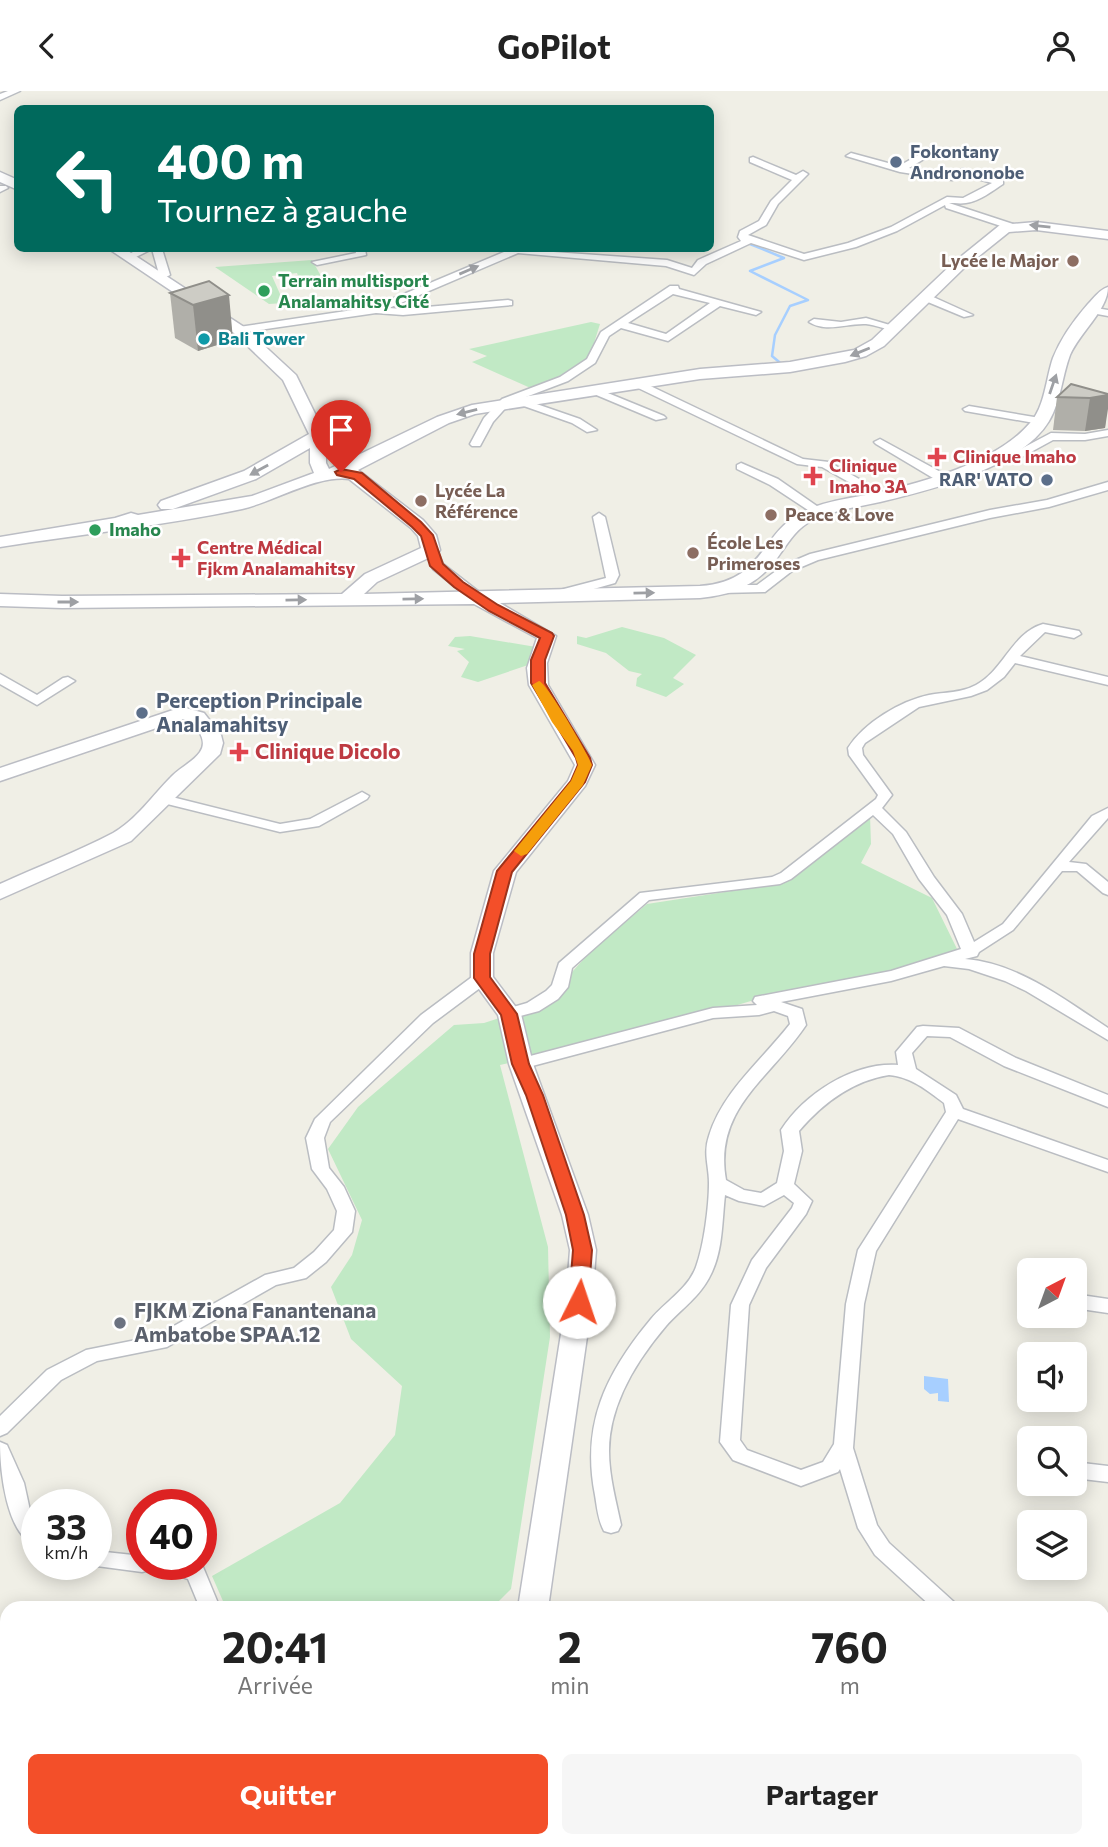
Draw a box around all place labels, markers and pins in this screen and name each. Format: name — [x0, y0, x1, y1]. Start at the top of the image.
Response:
place label: Fokontany Andrononobe — [910, 140, 1024, 183]
marker: Fokontany Andrononobe — [888, 154, 904, 170]
place label: Lycée le Major — [941, 249, 1060, 271]
marker: Lycée le Major — [1065, 253, 1081, 269]
place label: Terrain multisport Analamahitsy Cité — [278, 269, 430, 312]
marker: Terrain multisport Analamahitsy Cité — [256, 283, 272, 299]
place label: Bali Tower — [218, 327, 305, 349]
marker: Bali Tower — [196, 331, 212, 347]
pin — [311, 400, 371, 472]
place label: Clinique Imaho — [953, 445, 1077, 467]
marker: Clinique Imaho — [927, 447, 947, 467]
place label: Clinique Imaho 3A — [829, 454, 907, 497]
marker: Clinique Imaho 3A — [803, 466, 823, 486]
place label: RAR' VATO — [939, 468, 1033, 490]
marker: RAR' VATO — [1039, 472, 1055, 488]
place label: Lycée La Référence — [435, 479, 518, 522]
marker: Lycée La Référence — [413, 493, 429, 509]
place label: Peace & Love — [785, 503, 894, 525]
marker: Peace & Love — [763, 507, 779, 523]
place label: Imaho — [109, 518, 161, 540]
marker: Imaho — [87, 522, 103, 538]
place label: École Les Primeroses — [707, 531, 800, 574]
place label: Centre Médical Fjkm Analamahitsy — [197, 536, 356, 579]
marker: École Les Primeroses — [685, 545, 701, 561]
marker: Centre Médical Fjkm Analamahitsy — [171, 548, 191, 568]
place label: Perception Principale Analamahitsy — [156, 687, 362, 736]
marker: Perception Principale Analamahitsy — [134, 705, 150, 721]
place label: Clinique Dicolo — [255, 738, 401, 763]
marker: Clinique Dicolo — [229, 742, 249, 762]
place label: FJKM Ziona Fanantenana Ambatobe SPAA.12 — [134, 1297, 376, 1346]
marker: FJKM Ziona Fanantenana Ambatobe SPAA.12 — [112, 1315, 128, 1331]

